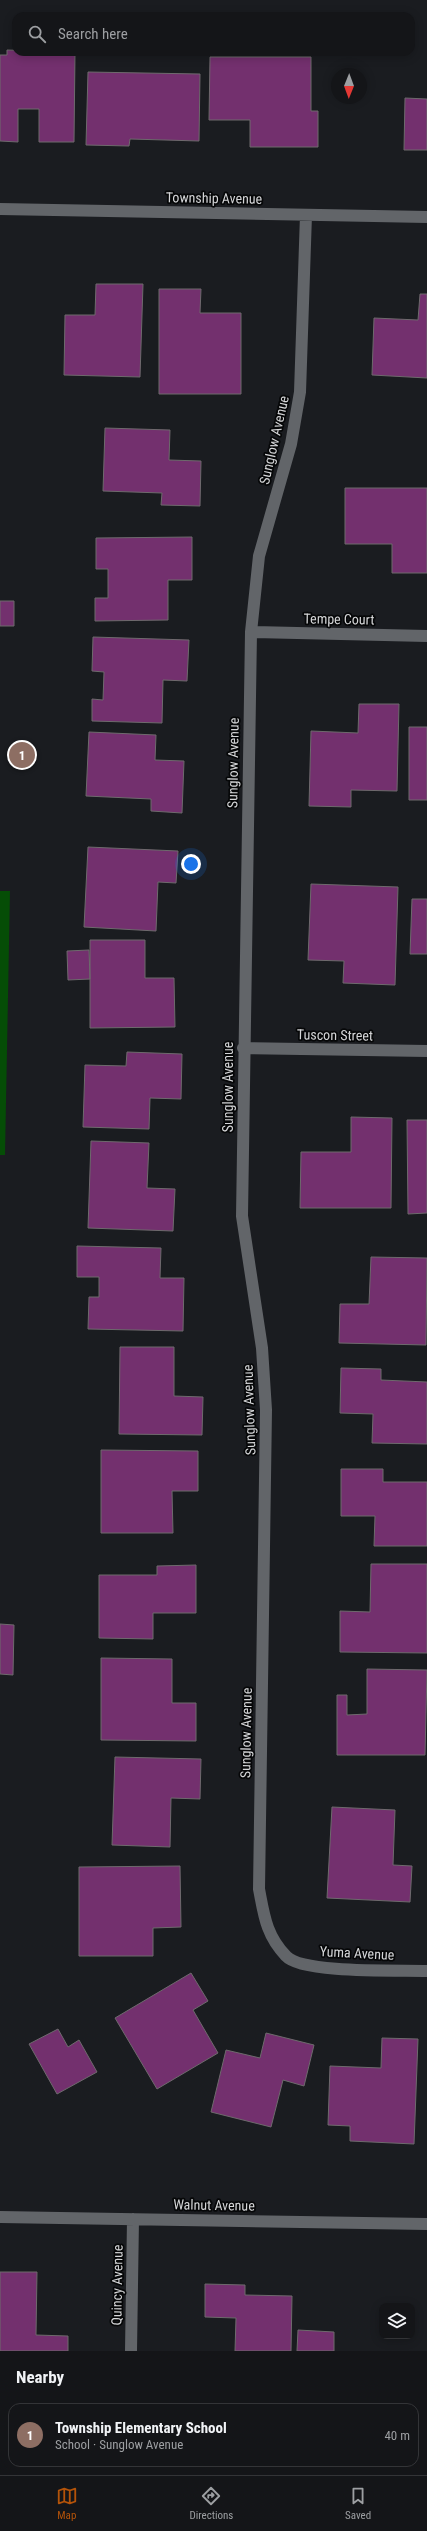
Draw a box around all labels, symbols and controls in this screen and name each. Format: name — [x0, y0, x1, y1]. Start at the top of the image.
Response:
search box — [12, 12, 415, 56]
icon: search — [26, 23, 48, 45]
text: Search here — [58, 25, 128, 43]
north arrow — [331, 68, 367, 104]
street label: Township Avenue — [166, 189, 263, 207]
street label: Sunglow Avenue — [256, 394, 292, 486]
street label: Tempe Court — [303, 610, 375, 628]
street label: Sunglow Avenue — [224, 717, 242, 808]
pin: 1 — [9, 740, 35, 770]
your location — [181, 854, 201, 874]
street label: Tuscon Street — [297, 1026, 373, 1044]
street label: Sunglow Avenue — [220, 1041, 236, 1132]
street label: Sunglow Avenue — [239, 1364, 259, 1456]
street label: Sunglow Avenue — [237, 1687, 255, 1778]
street label: Yuma Avenue — [319, 1943, 395, 1963]
street label: Walnut Avenue — [173, 2196, 255, 2214]
street label: Quincy Avenue — [108, 2244, 126, 2326]
map controls — [379, 2303, 415, 2339]
button: layers — [379, 2303, 415, 2339]
text: Nearby — [16, 2367, 64, 2387]
text: Township Elementary School — [55, 2419, 227, 2437]
text: 1 — [27, 2428, 33, 2443]
text: 40 m — [384, 2428, 410, 2443]
text: School · Sunglow Avenue — [55, 2437, 183, 2452]
tab: Map — [56, 2485, 78, 2522]
tab: Directions — [189, 2485, 233, 2522]
tab: Saved — [345, 2485, 371, 2522]

